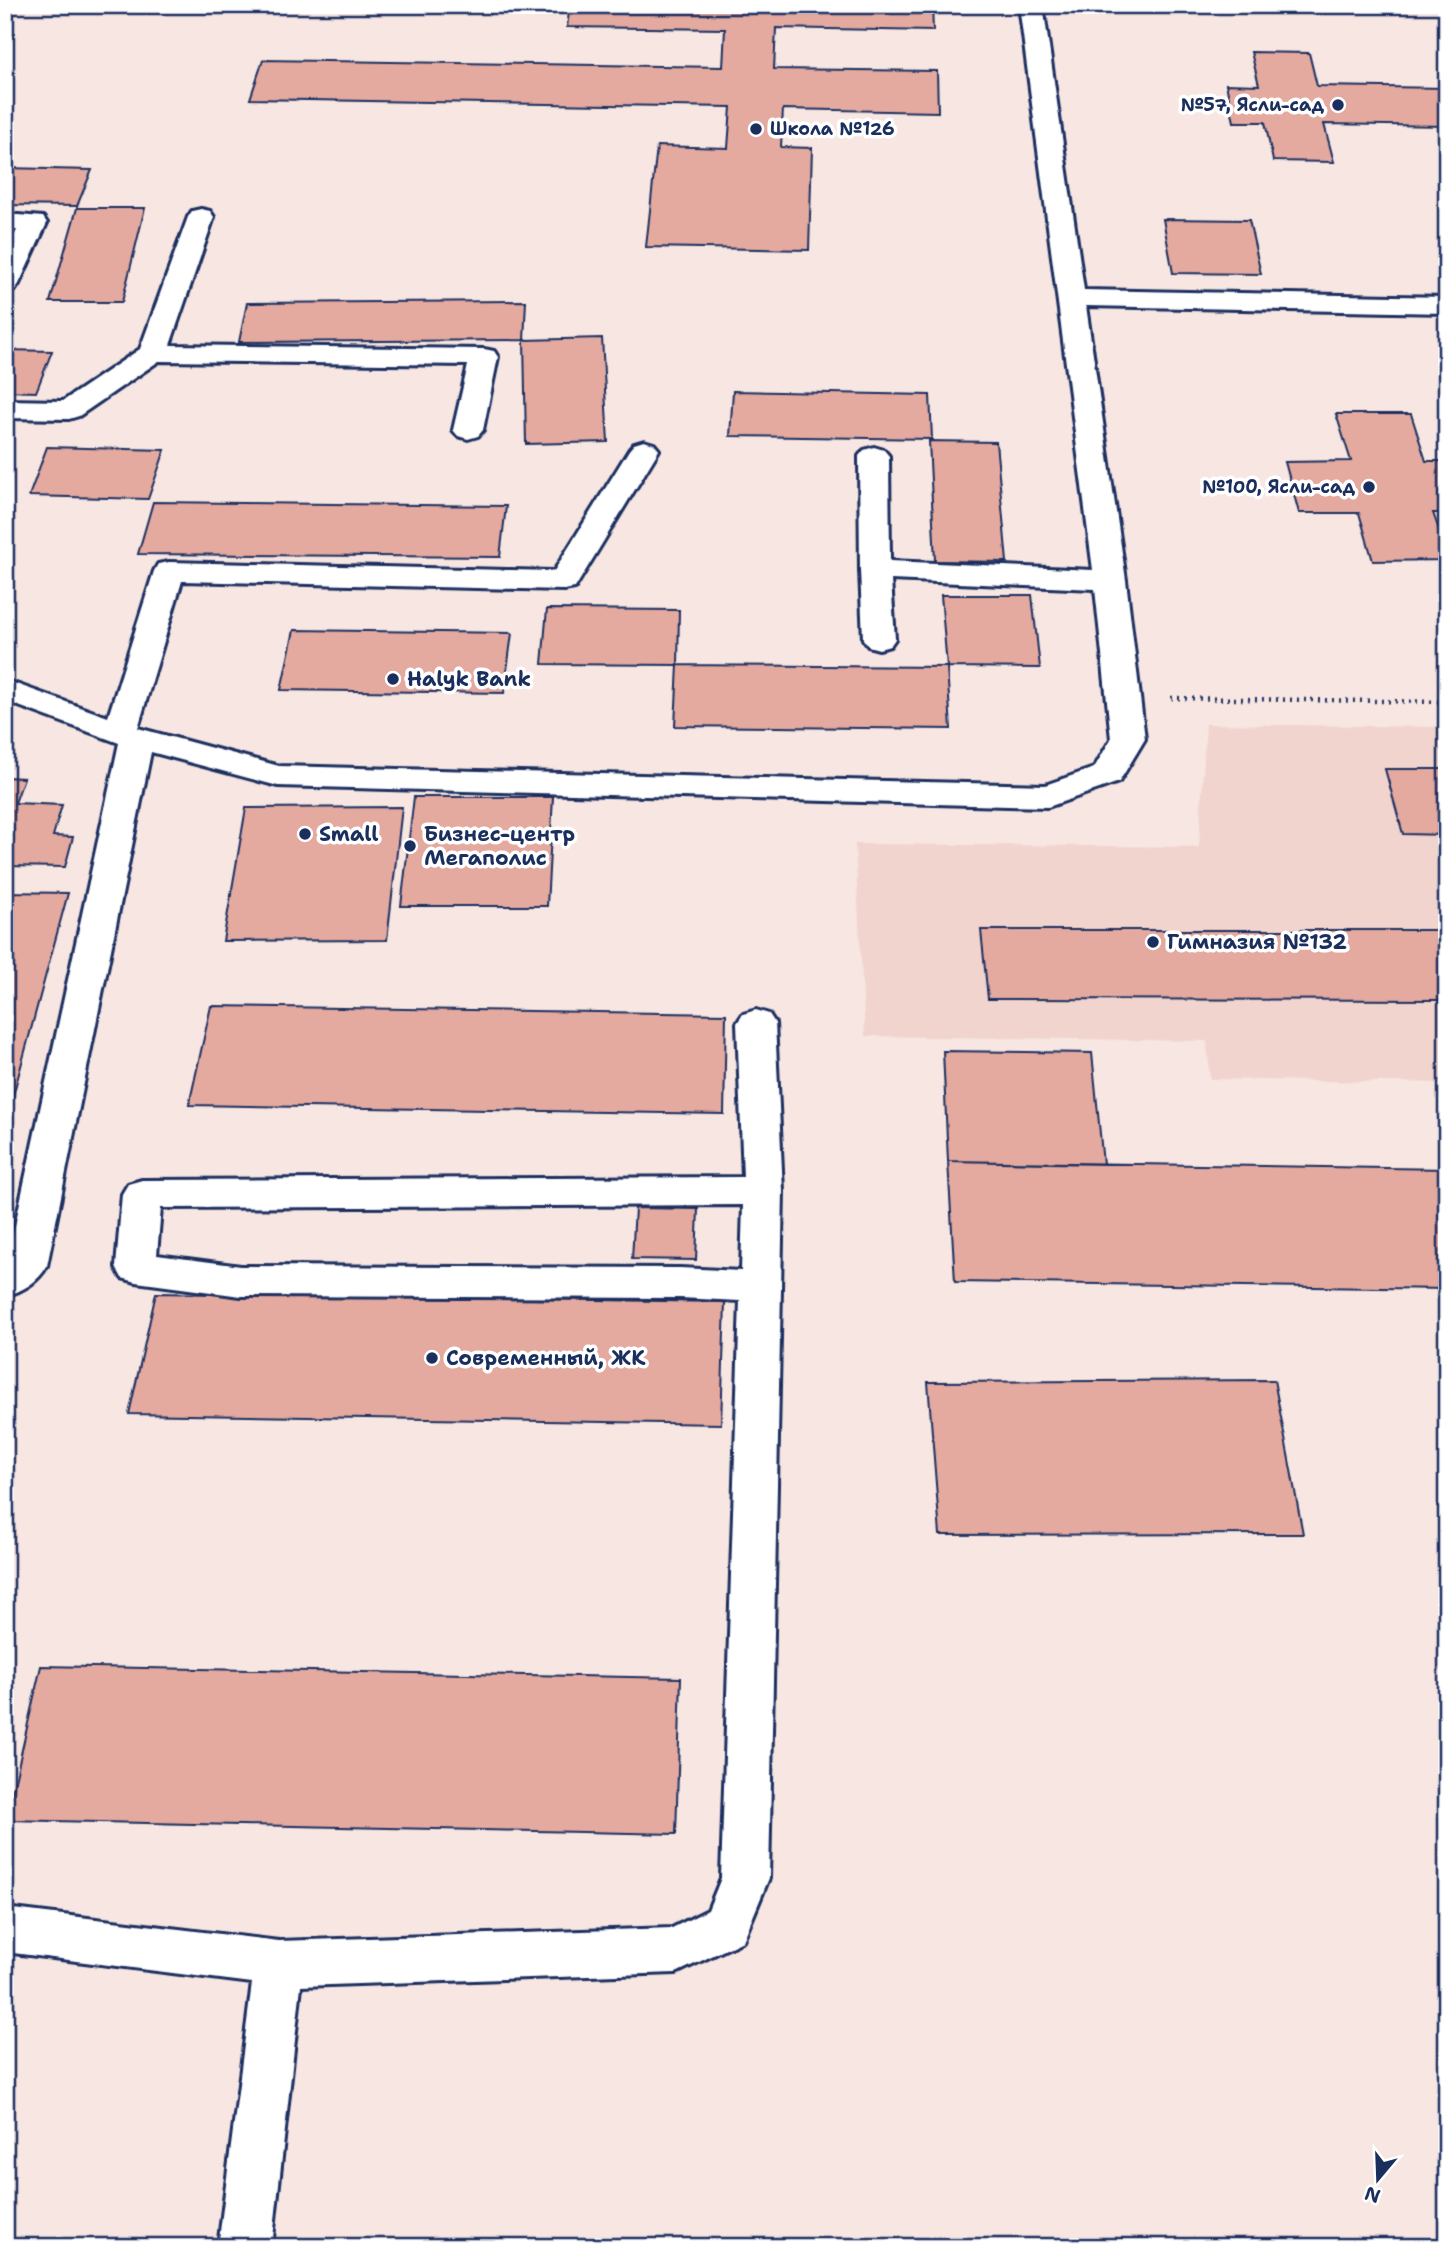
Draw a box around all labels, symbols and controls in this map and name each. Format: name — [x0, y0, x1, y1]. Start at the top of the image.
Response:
place label: №57, Ясли-сад — [1181, 93, 1324, 117]
marker: №57, Ясли-сад — [1330, 97, 1346, 113]
place label: Школа №126 — [770, 117, 895, 141]
marker: Школа №126 — [748, 121, 764, 137]
place label: №100, Ясли-сад — [1202, 475, 1355, 499]
marker: №100, Ясли-сад — [1361, 479, 1377, 495]
place label: Halyk Bank — [407, 665, 531, 693]
marker: Halyk Bank — [385, 671, 401, 687]
place label: Small — [319, 820, 379, 848]
place label: Бизнес-центр Мегаполис — [424, 820, 575, 872]
marker: Small — [297, 826, 313, 842]
marker: Бизнес-центр Мегаполис — [402, 838, 418, 854]
place label: Гимназия №132 — [1167, 928, 1347, 956]
marker: Гимназия №132 — [1145, 934, 1161, 950]
place label: Современный, ЖК — [446, 1344, 646, 1372]
marker: Современный, ЖК — [424, 1350, 440, 1366]
north arrow — [1344, 2144, 1414, 2214]
text: N — [1361, 2180, 1384, 2209]

